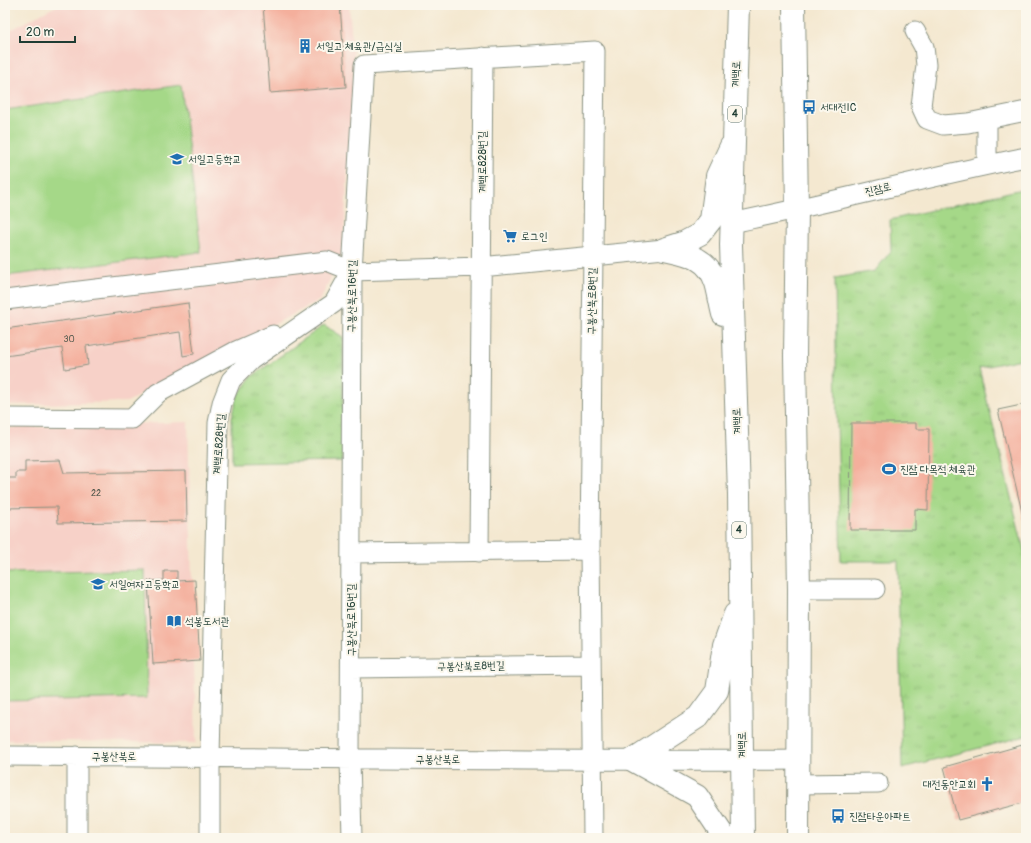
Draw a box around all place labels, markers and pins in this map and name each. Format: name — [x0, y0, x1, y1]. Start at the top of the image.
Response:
building icon: 서일고 체육관/급식실 — [297, 38, 313, 54]
place label: 서일고 체육관/급식실 — [316, 40, 402, 53]
bus stop icon: 서대전IC — [801, 99, 817, 115]
place label: 서대전IC — [820, 101, 857, 114]
school or university icon: 서일고등학교 — [169, 151, 185, 167]
place label: 서일고등학교 — [188, 153, 241, 166]
supermarket icon: 로그인 — [502, 228, 518, 244]
place label: 로그인 — [521, 230, 548, 243]
sports icon: 진잠 다목적 체육관 — [881, 461, 897, 477]
place label: 진잠 다목적 체육관 — [900, 463, 976, 476]
school or university icon: 서일여자고등학교 — [90, 576, 106, 592]
place label: 서일여자고등학교 — [109, 578, 180, 591]
library icon: 석봉도서관 — [166, 613, 182, 629]
place label: 석봉도서관 — [185, 615, 229, 628]
church icon: 대전동안교회 — [979, 776, 995, 792]
place label: 대전동안교회 — [923, 778, 976, 791]
bus stop icon: 진잠타운아파트 — [830, 808, 846, 824]
place label: 진잠타운아파트 — [849, 810, 911, 823]

